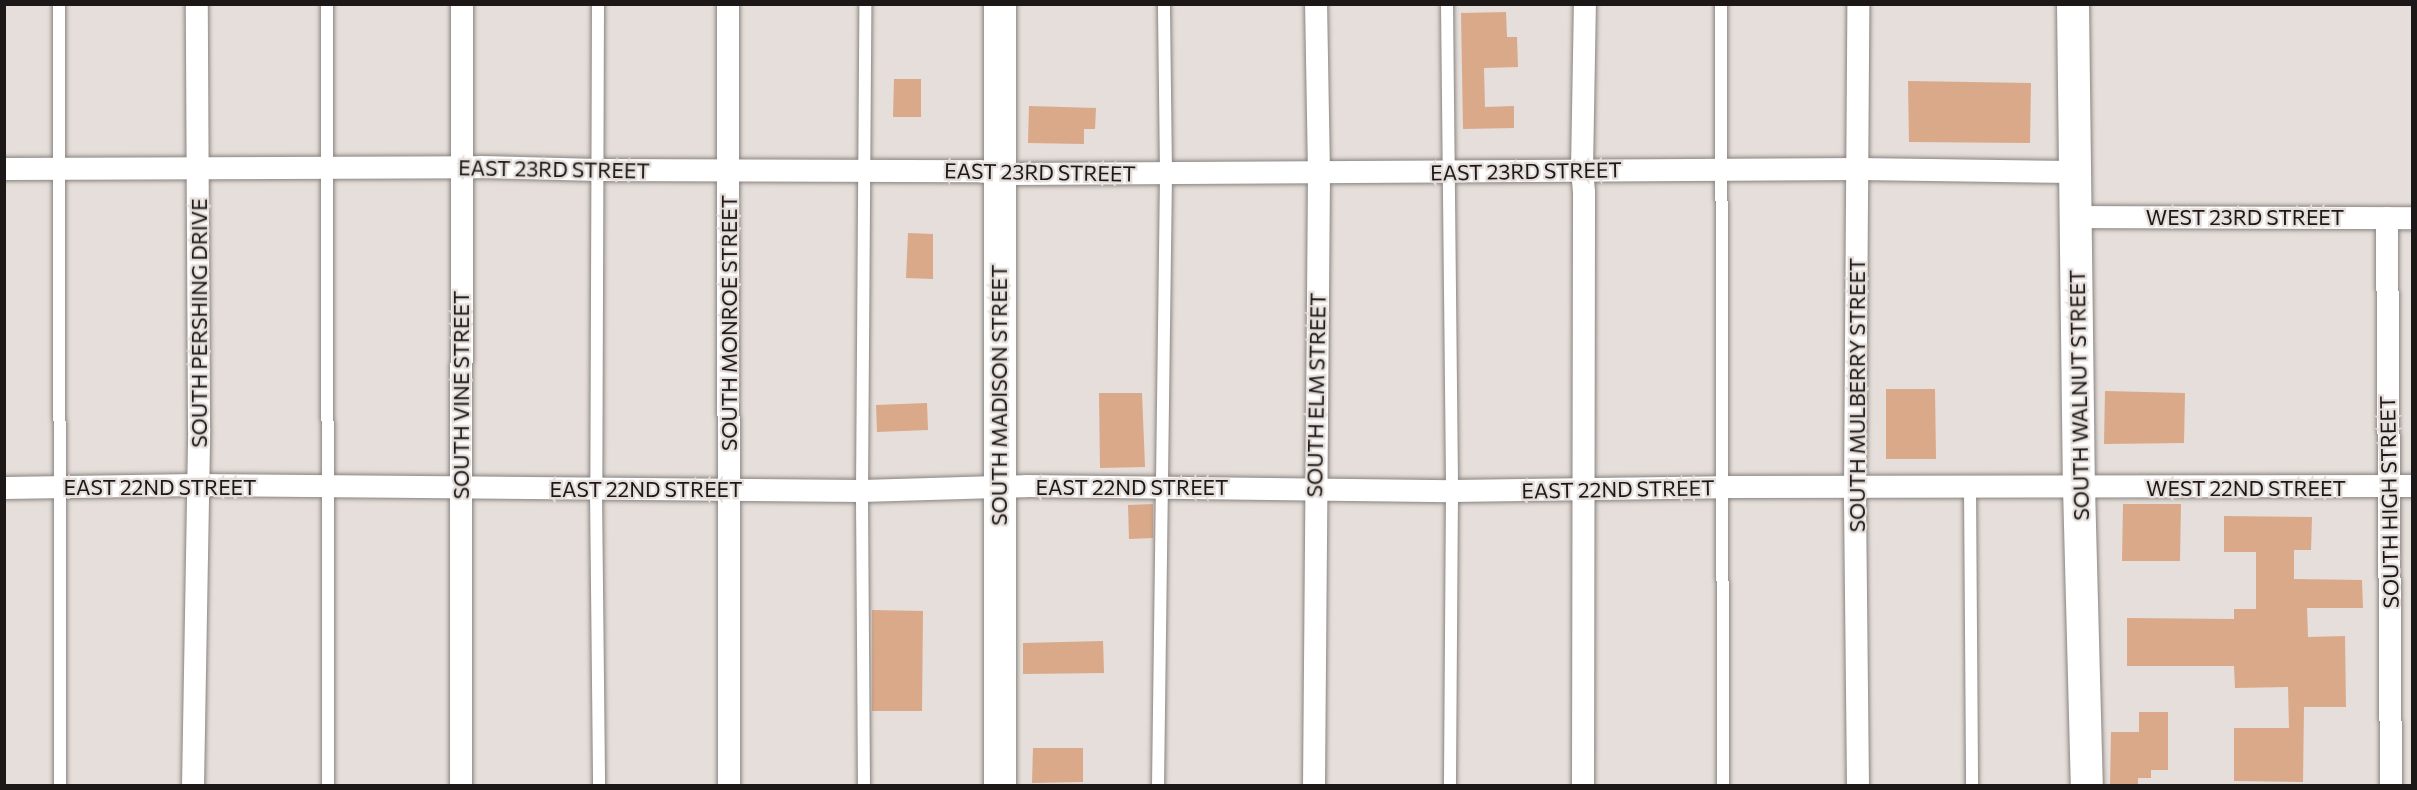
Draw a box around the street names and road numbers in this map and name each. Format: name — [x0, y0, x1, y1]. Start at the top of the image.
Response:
street label: EAST 23RD STREET — [458, 155, 650, 183]
street label: EAST 23RD STREET — [1430, 157, 1622, 185]
street label: EAST 23RD STREET — [944, 158, 1136, 186]
street label: SOUTH MONROE STREET — [716, 195, 742, 451]
street label: SOUTH PERSHING DRIVE — [186, 198, 212, 448]
street label: WEST 23RD STREET — [2146, 204, 2344, 230]
street label: SOUTH MULBERRY STREET — [1844, 258, 1870, 532]
street label: SOUTH MADISON STREET — [986, 264, 1012, 526]
street label: SOUTH WALNUT STREET — [2064, 269, 2094, 521]
street label: SOUTH VINE STREET — [448, 291, 474, 499]
street label: SOUTH ELM STREET — [1302, 292, 1330, 498]
street label: SOUTH HIGH STREET — [2375, 395, 2403, 609]
street label: EAST 22ND STREET — [63, 474, 257, 500]
street label: EAST 22ND STREET — [1035, 474, 1229, 500]
street label: EAST 22ND STREET — [1521, 475, 1715, 503]
street label: WEST 22ND STREET — [2146, 475, 2346, 501]
street label: EAST 22ND STREET — [549, 476, 743, 502]

